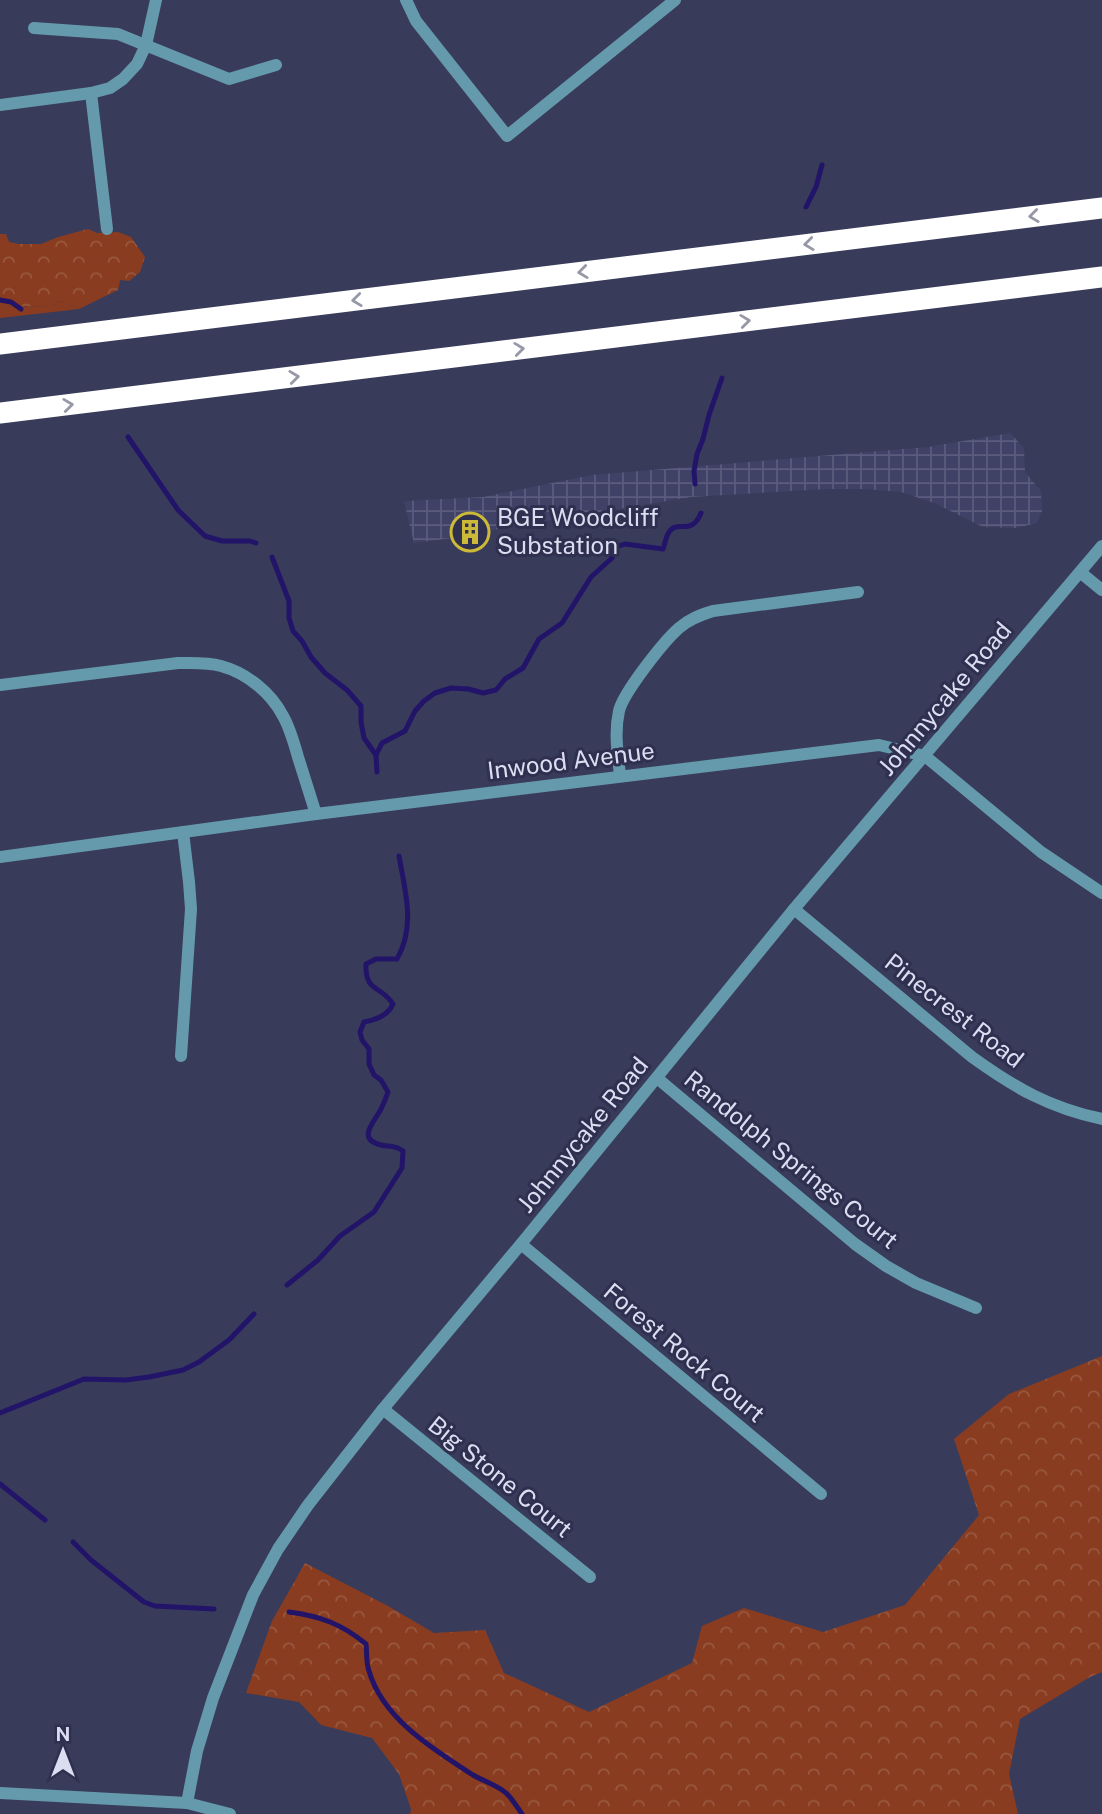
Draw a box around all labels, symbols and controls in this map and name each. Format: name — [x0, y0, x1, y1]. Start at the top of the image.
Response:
one-way arrow — [1028, 209, 1040, 224]
one-way arrow — [803, 237, 814, 252]
one-way arrow — [577, 265, 589, 280]
one-way arrow — [351, 292, 363, 307]
one-way arrow — [739, 313, 751, 328]
one-way arrow — [513, 341, 525, 356]
one-way arrow — [288, 369, 299, 384]
one-way arrow — [62, 397, 74, 412]
place label: BGE Woodcliff Substation — [497, 503, 658, 559]
building icon: BGE Woodcliff Substation — [449, 511, 491, 553]
street label: Johnnycake Road — [872, 616, 1017, 781]
street label: Inwood Avenue — [486, 736, 656, 784]
street label: Pinecrest Road — [880, 947, 1030, 1073]
street label: Johnnycake Road — [511, 1051, 653, 1218]
street label: Randolph Springs Court — [679, 1064, 904, 1254]
street label: Forest Rock Court — [599, 1277, 771, 1428]
street label: Big Stone Court — [423, 1410, 578, 1543]
north arrow — [28, 1716, 98, 1786]
text: N — [56, 1723, 70, 1745]

